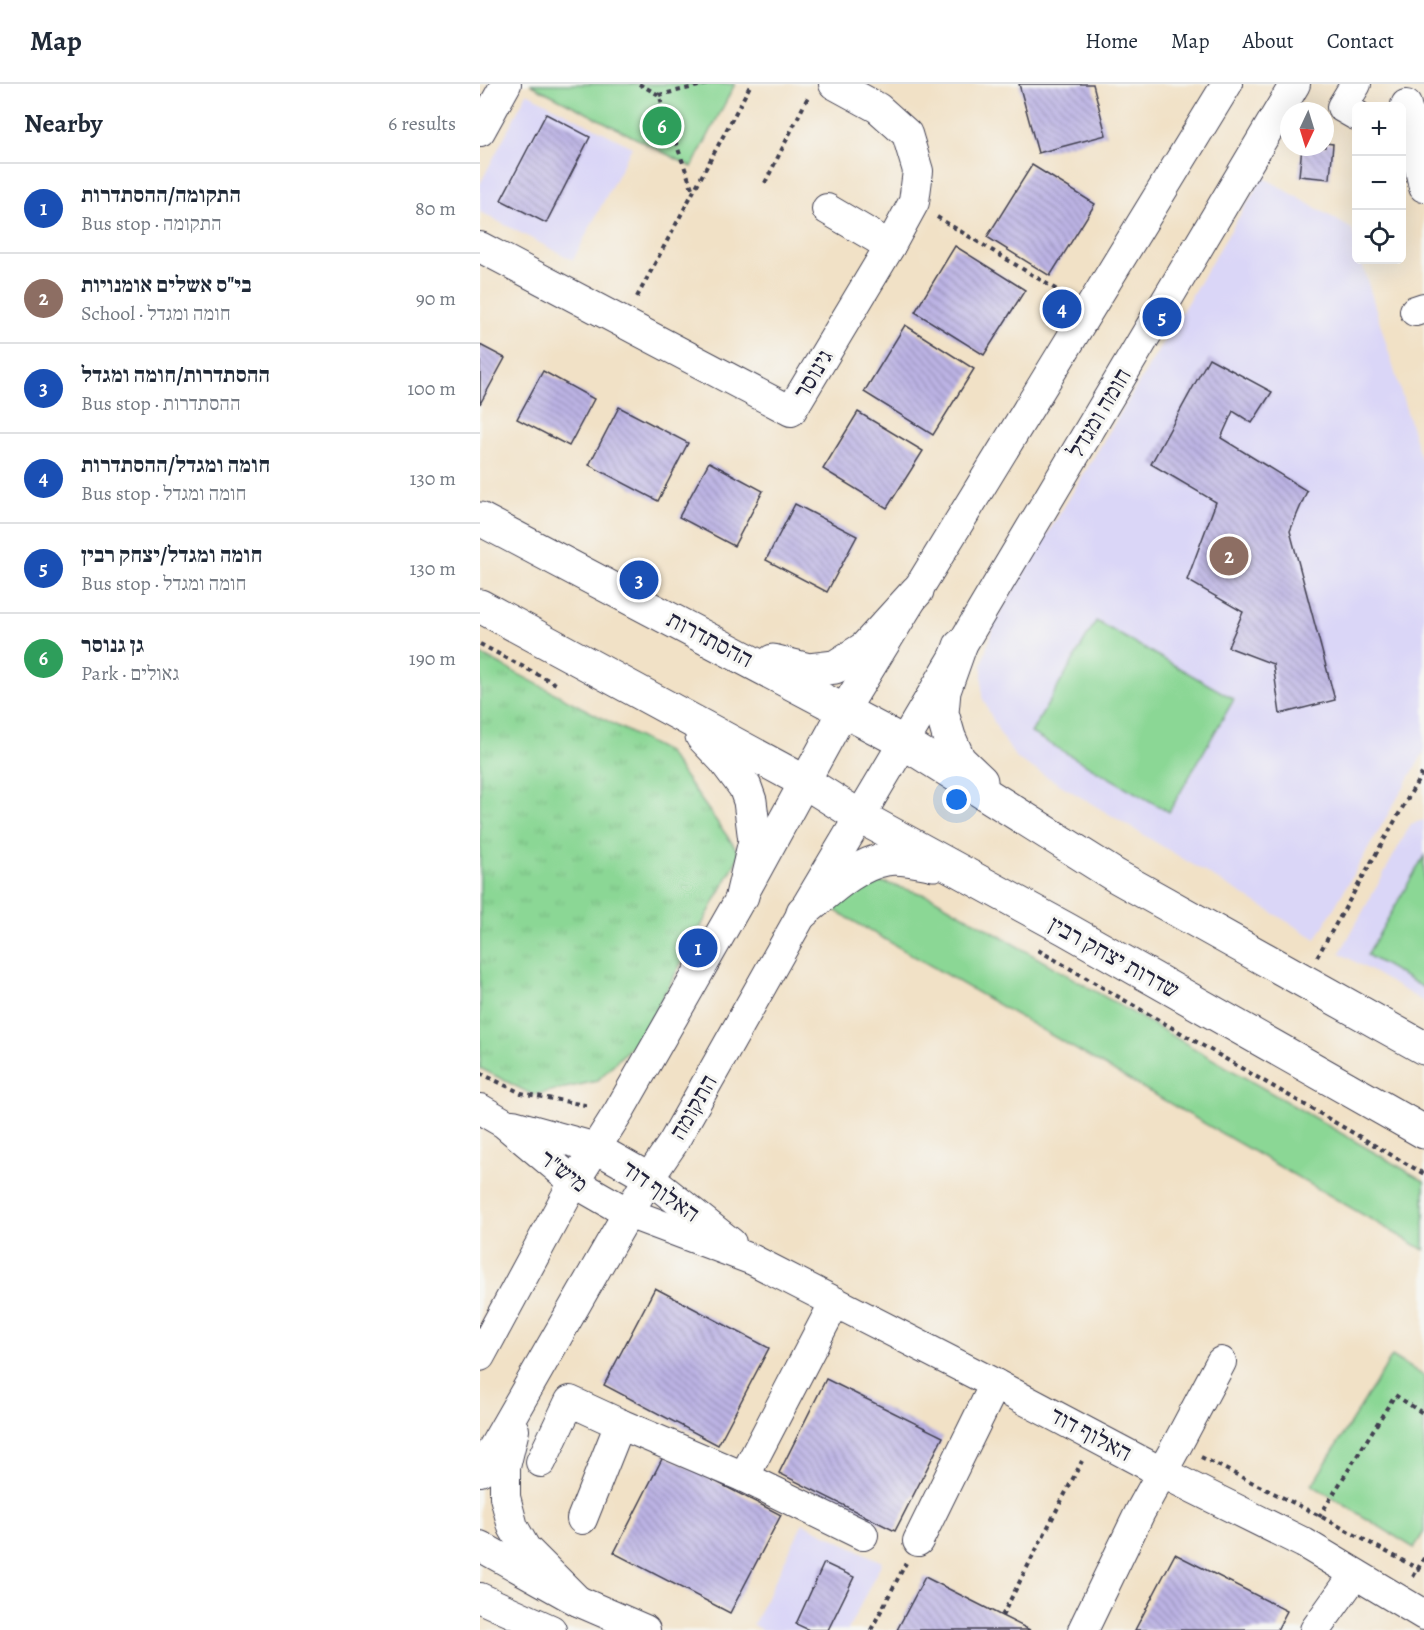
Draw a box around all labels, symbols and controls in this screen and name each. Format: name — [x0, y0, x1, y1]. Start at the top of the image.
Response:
text: Map — [30, 22, 82, 60]
text: Home — [1085, 27, 1138, 55]
text: Map — [1171, 27, 1209, 55]
text: About — [1242, 27, 1294, 55]
text: Contact — [1327, 27, 1394, 55]
north arrow — [1280, 102, 1334, 156]
map controls — [1352, 102, 1406, 264]
button: + — [1352, 102, 1406, 156]
pin: 6 — [642, 104, 681, 148]
text: Nearby — [24, 106, 103, 141]
text: 6 results — [388, 110, 456, 137]
button: − — [1352, 156, 1406, 210]
text: התקומה/ההסתדרות — [81, 180, 241, 210]
text: 1 — [40, 195, 47, 222]
text: 80 m — [415, 195, 456, 222]
text: Bus stop · התקומה — [81, 210, 222, 237]
button: locate — [1352, 210, 1406, 264]
text: בי"ס אשלים אומנויות — [81, 270, 252, 300]
text: 2 — [39, 285, 48, 312]
text: 90 m — [416, 285, 456, 312]
pin: 4 — [1042, 286, 1082, 332]
pin: 5 — [1142, 294, 1182, 340]
text: School · חומה ומגדל — [81, 300, 231, 327]
street label: גינוסר — [786, 343, 840, 405]
text: ההסתדרות/חומה ומגדל — [81, 360, 270, 390]
street label: חומה ומגדל — [1059, 362, 1139, 464]
text: 3 — [39, 375, 48, 402]
text: 100 m — [407, 375, 456, 402]
text: Bus stop · ההסתדרות — [81, 390, 241, 417]
text: חומה ומגדל/ההסתדרות — [81, 450, 270, 480]
text: 4 — [39, 465, 48, 492]
text: 130 m — [410, 465, 456, 492]
text: Bus stop · חומה ומגדל — [81, 480, 246, 507]
pin: 2 — [1210, 534, 1248, 578]
text: חומה ומגדל/יצחק רבין — [81, 540, 262, 570]
text: 5 — [39, 555, 48, 582]
text: 130 m — [410, 555, 456, 582]
pin: 3 — [620, 558, 658, 602]
text: Bus stop · חומה ומגדל — [81, 570, 246, 597]
street label: ההסתדרות — [661, 603, 759, 675]
text: גן גנוסר — [81, 630, 144, 660]
text: 6 — [39, 645, 48, 672]
text: 190 m — [409, 645, 456, 672]
text: Park · גאולים — [81, 660, 179, 687]
your location — [942, 785, 971, 814]
street label: שדרות יצחק רבין — [1043, 908, 1185, 1006]
pin: 1 — [678, 926, 718, 970]
street label: התקומה — [662, 1068, 724, 1146]
street label: מיש"ר — [533, 1142, 595, 1200]
street label: האלוף דוד — [616, 1153, 706, 1229]
street label: האלוף דוד — [1045, 1399, 1137, 1469]

